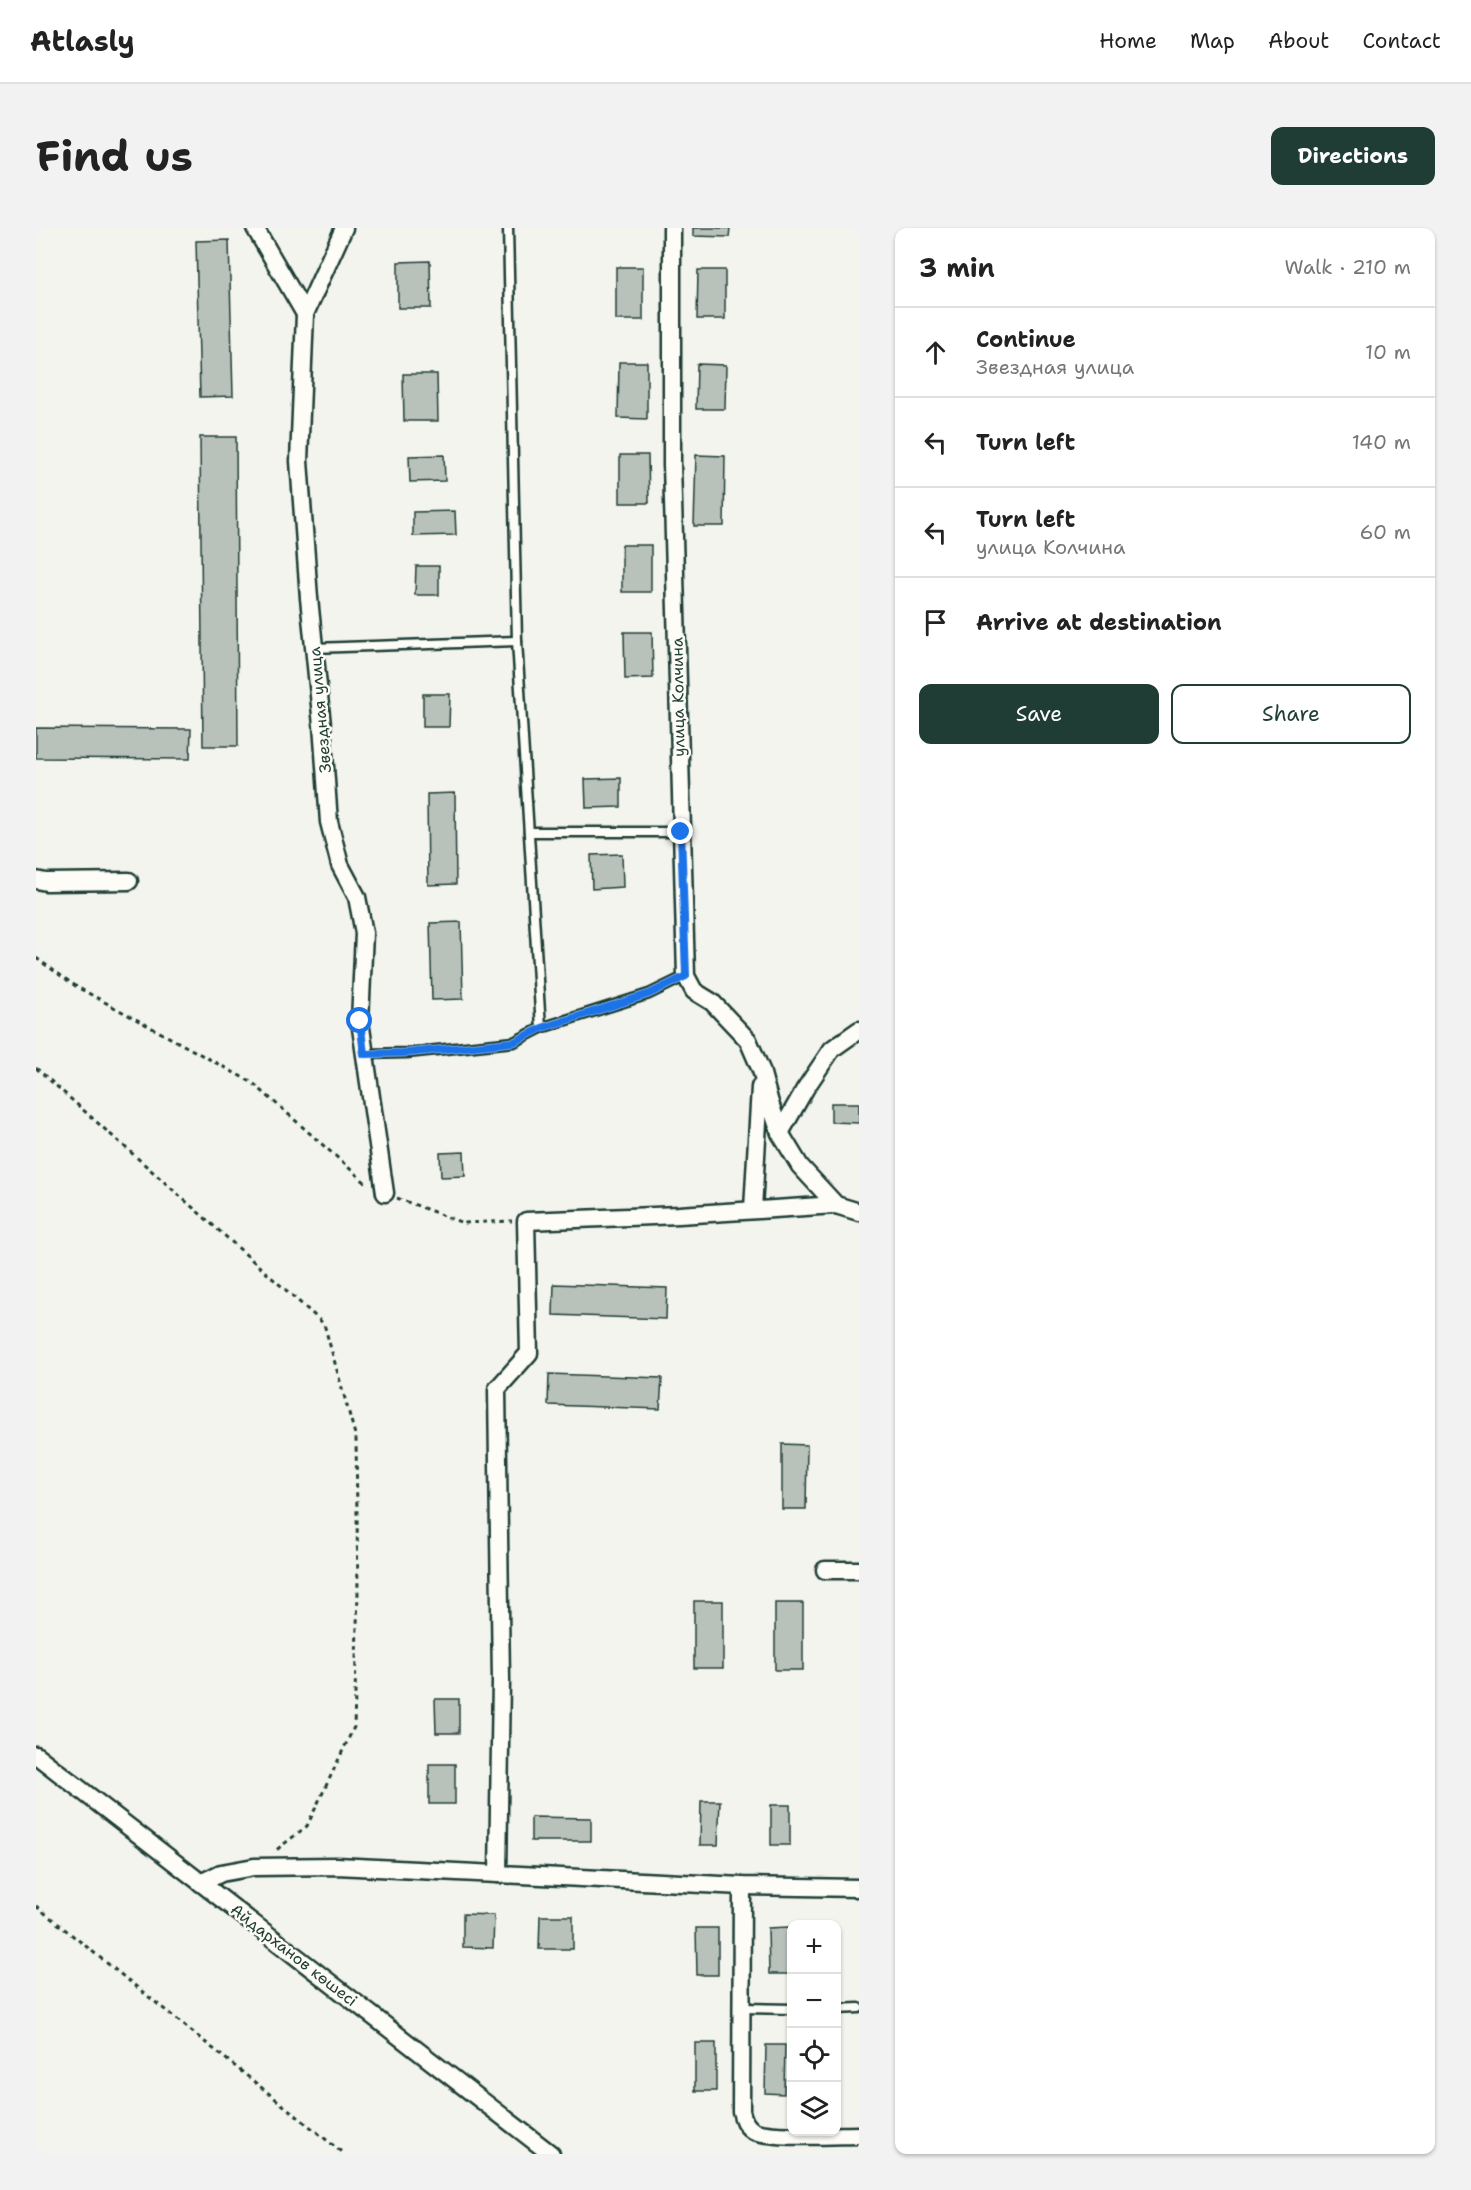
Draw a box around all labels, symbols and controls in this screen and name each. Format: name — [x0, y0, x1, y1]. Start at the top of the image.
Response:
text: Atlasly — [30, 22, 135, 60]
text: Home — [1099, 27, 1157, 55]
text: Map — [1190, 27, 1235, 55]
text: About — [1268, 27, 1329, 55]
text: Contact — [1362, 27, 1441, 55]
button: Directions — [1271, 127, 1435, 185]
text: Find us — [36, 128, 193, 184]
text: 3 min — [919, 250, 995, 285]
text: Walk · 210 m — [1285, 254, 1411, 280]
text: Continue — [976, 325, 1076, 354]
icon: ahead — [919, 336, 952, 369]
text: 10 m — [1365, 339, 1411, 365]
text: Звездная улица — [976, 354, 1134, 380]
icon: left — [919, 426, 952, 459]
text: Turn left — [976, 428, 1075, 457]
text: 140 m — [1352, 429, 1411, 455]
text: Turn left — [976, 505, 1075, 534]
icon: left — [919, 516, 952, 549]
text: 60 m — [1359, 519, 1411, 545]
text: улица Колчина — [976, 534, 1125, 560]
icon: arrive — [919, 606, 952, 639]
text: Arrive at destination — [976, 608, 1222, 637]
street label: улица Колчина — [666, 637, 690, 757]
street label: Звездная улица — [304, 646, 336, 774]
button: Save — [919, 684, 1159, 744]
button: Share — [1171, 684, 1411, 744]
route end — [667, 818, 693, 844]
route start — [346, 1007, 372, 1033]
street label: Айдарханов көшесі — [226, 1899, 362, 2011]
map controls — [787, 1920, 841, 2136]
button: + — [787, 1920, 841, 1974]
button: − — [787, 1974, 841, 2028]
button: locate — [787, 2028, 841, 2082]
button: layers — [787, 2082, 841, 2136]

